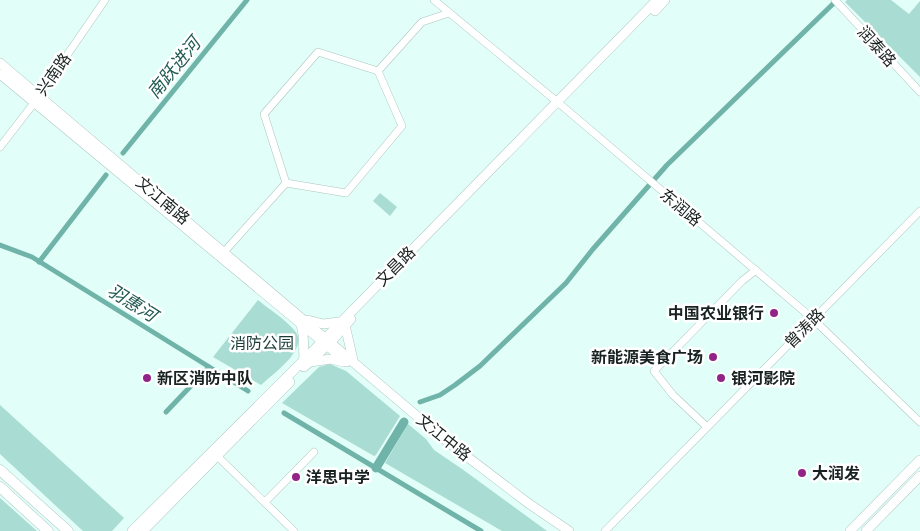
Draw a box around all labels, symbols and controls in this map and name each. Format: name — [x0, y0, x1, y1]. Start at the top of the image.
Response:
street label: 润泰路 — [854, 22, 900, 71]
water label: 南跃进河 — [143, 31, 206, 102]
street label: 兴南路 — [32, 49, 75, 99]
street label: 文江南路 — [132, 173, 193, 228]
street label: 东润路 — [656, 185, 705, 230]
street label: 文昌路 — [372, 243, 419, 290]
water label: 羽惠河 — [104, 279, 163, 327]
place label: 中国农业银行 — [668, 304, 764, 323]
street label: 曾涛路 — [781, 305, 828, 352]
marker: 中国农业银行 — [768, 307, 780, 319]
park label: 消防公园 — [230, 334, 294, 353]
place label: 新能源美食广场 — [591, 348, 703, 367]
marker: 新能源美食广场 — [707, 351, 719, 363]
place label: 新区消防中队 — [157, 369, 253, 388]
place label: 银河影院 — [731, 369, 795, 388]
marker: 新区消防中队 — [141, 372, 153, 384]
marker: 银河影院 — [715, 372, 727, 384]
street label: 文江中路 — [413, 410, 475, 465]
place label: 大润发 — [812, 464, 860, 483]
marker: 大润发 — [796, 467, 808, 479]
place label: 洋思中学 — [306, 468, 370, 487]
marker: 洋思中学 — [290, 471, 302, 483]

